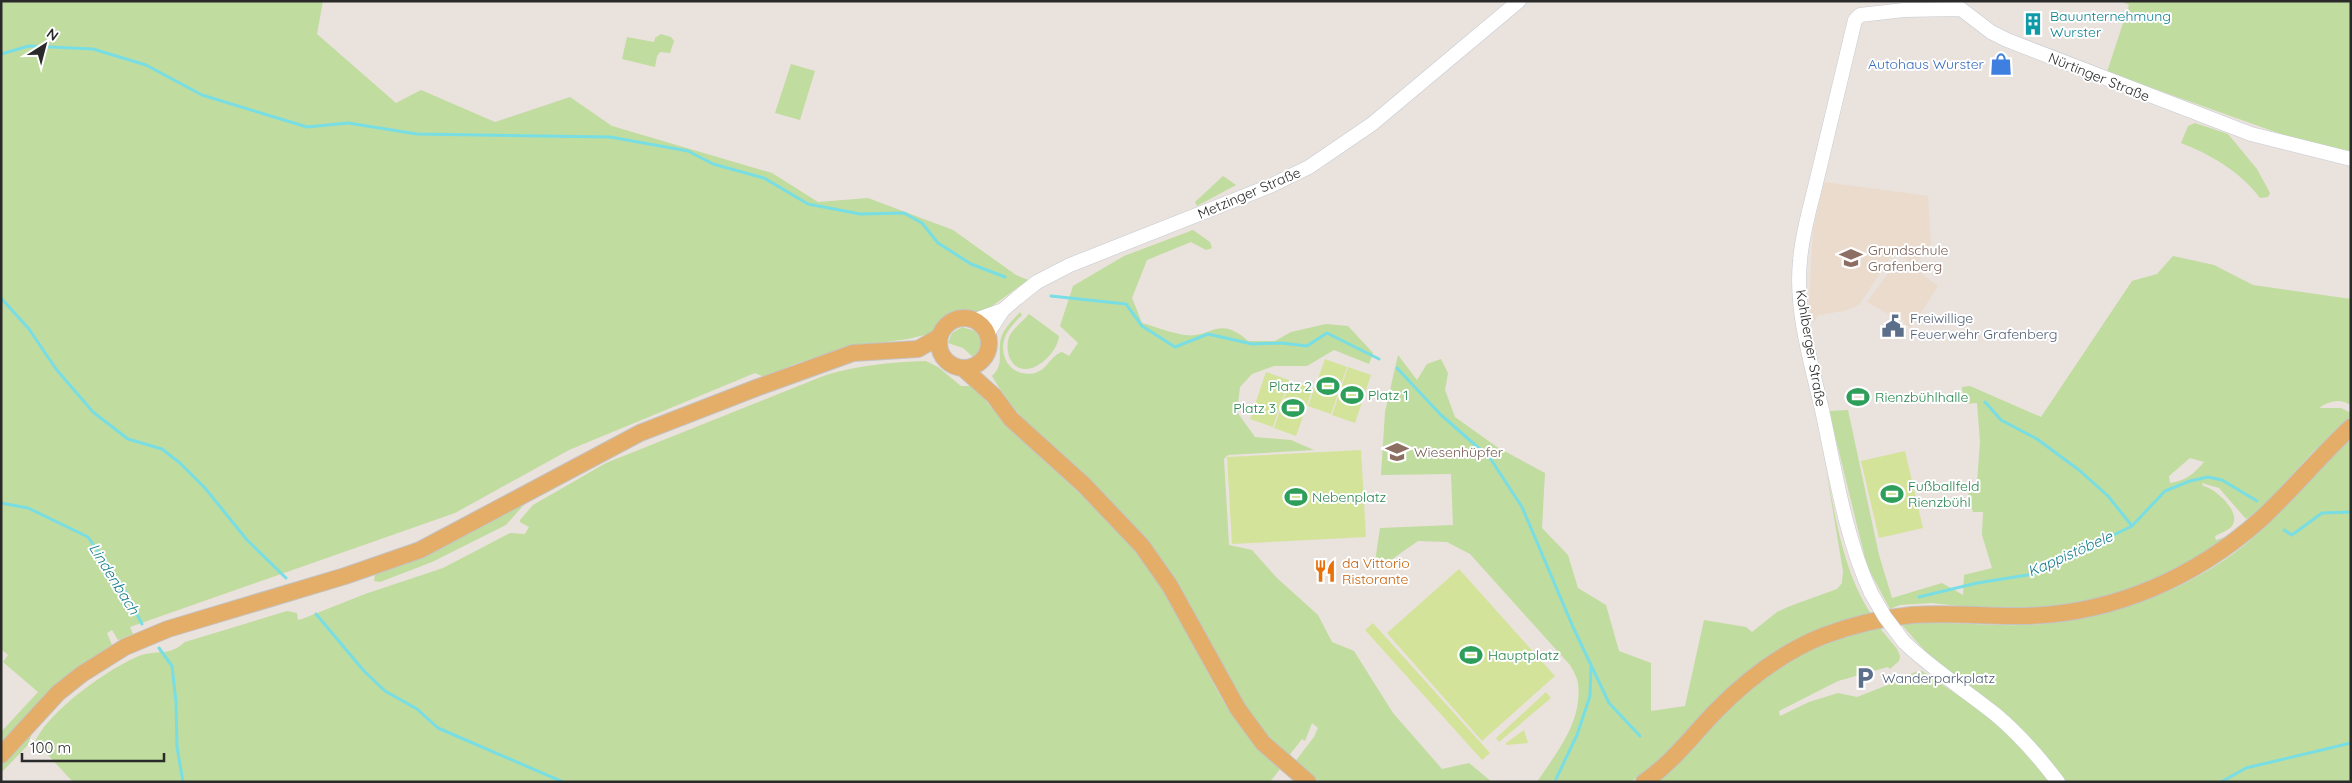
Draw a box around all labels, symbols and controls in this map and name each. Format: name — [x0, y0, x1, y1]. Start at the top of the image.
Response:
place label: Bauunternehmung Wurster — [2050, 7, 2171, 41]
building icon: Bauunternehmung Wurster — [2020, 11, 2046, 37]
north arrow — [20, 20, 70, 70]
text: N — [43, 24, 62, 45]
street label: Nürtinger Straße — [2046, 48, 2152, 106]
shop icon: Autohaus Wurster — [1988, 51, 2014, 77]
place label: Autohaus Wurster — [1868, 55, 1985, 73]
street label: Metzinger Straße — [1195, 163, 1303, 223]
place label: Grundschule Grafenberg — [1868, 241, 1948, 275]
school or university icon: Grundschule Grafenberg — [1838, 245, 1864, 271]
street label: Kohlberger Straße — [1792, 288, 1830, 408]
place label: Freiwillige Feuerwehr Grafenberg — [1910, 309, 2057, 343]
public building icon: Freiwillige Feuerwehr Grafenberg — [1880, 313, 1906, 339]
sports icon: Platz 2 — [1315, 373, 1341, 399]
place label: Platz 2 — [1269, 377, 1312, 395]
sports icon: Platz 1 — [1339, 382, 1365, 408]
sports icon: Rienzbühlhalle — [1845, 384, 1871, 410]
place label: Platz 1 — [1368, 386, 1409, 404]
place label: Rienzbühlhalle — [1875, 388, 1968, 406]
sports icon: Platz 3 — [1280, 395, 1306, 421]
place label: Platz 3 — [1233, 399, 1276, 417]
school or university icon: Wiesenhüpfer — [1384, 439, 1410, 465]
place label: Wiesenhüpfer — [1414, 443, 1504, 461]
place label: Fußballfeld Rienzbühl — [1908, 477, 1980, 511]
sports icon: Fußballfeld Rienzbühl — [1879, 481, 1905, 507]
sports icon: Nebenplatz — [1283, 484, 1309, 510]
place label: Nebenplatz — [1312, 488, 1387, 506]
water label: Kappistöbele — [2024, 526, 2116, 581]
water label: Lindenbach — [85, 540, 144, 618]
place label: da Vittorio Ristorante — [1342, 554, 1410, 588]
restaurant icon: da Vittorio Ristorante — [1312, 558, 1338, 584]
sports icon: Hauptplatz — [1458, 642, 1484, 668]
place label: Hauptplatz — [1488, 646, 1560, 664]
parking icon: Wanderparkplatz — [1852, 665, 1878, 691]
place label: Wanderparkplatz — [1882, 669, 1996, 687]
scale bar — [22, 730, 165, 762]
text: 100 m — [30, 738, 71, 757]

